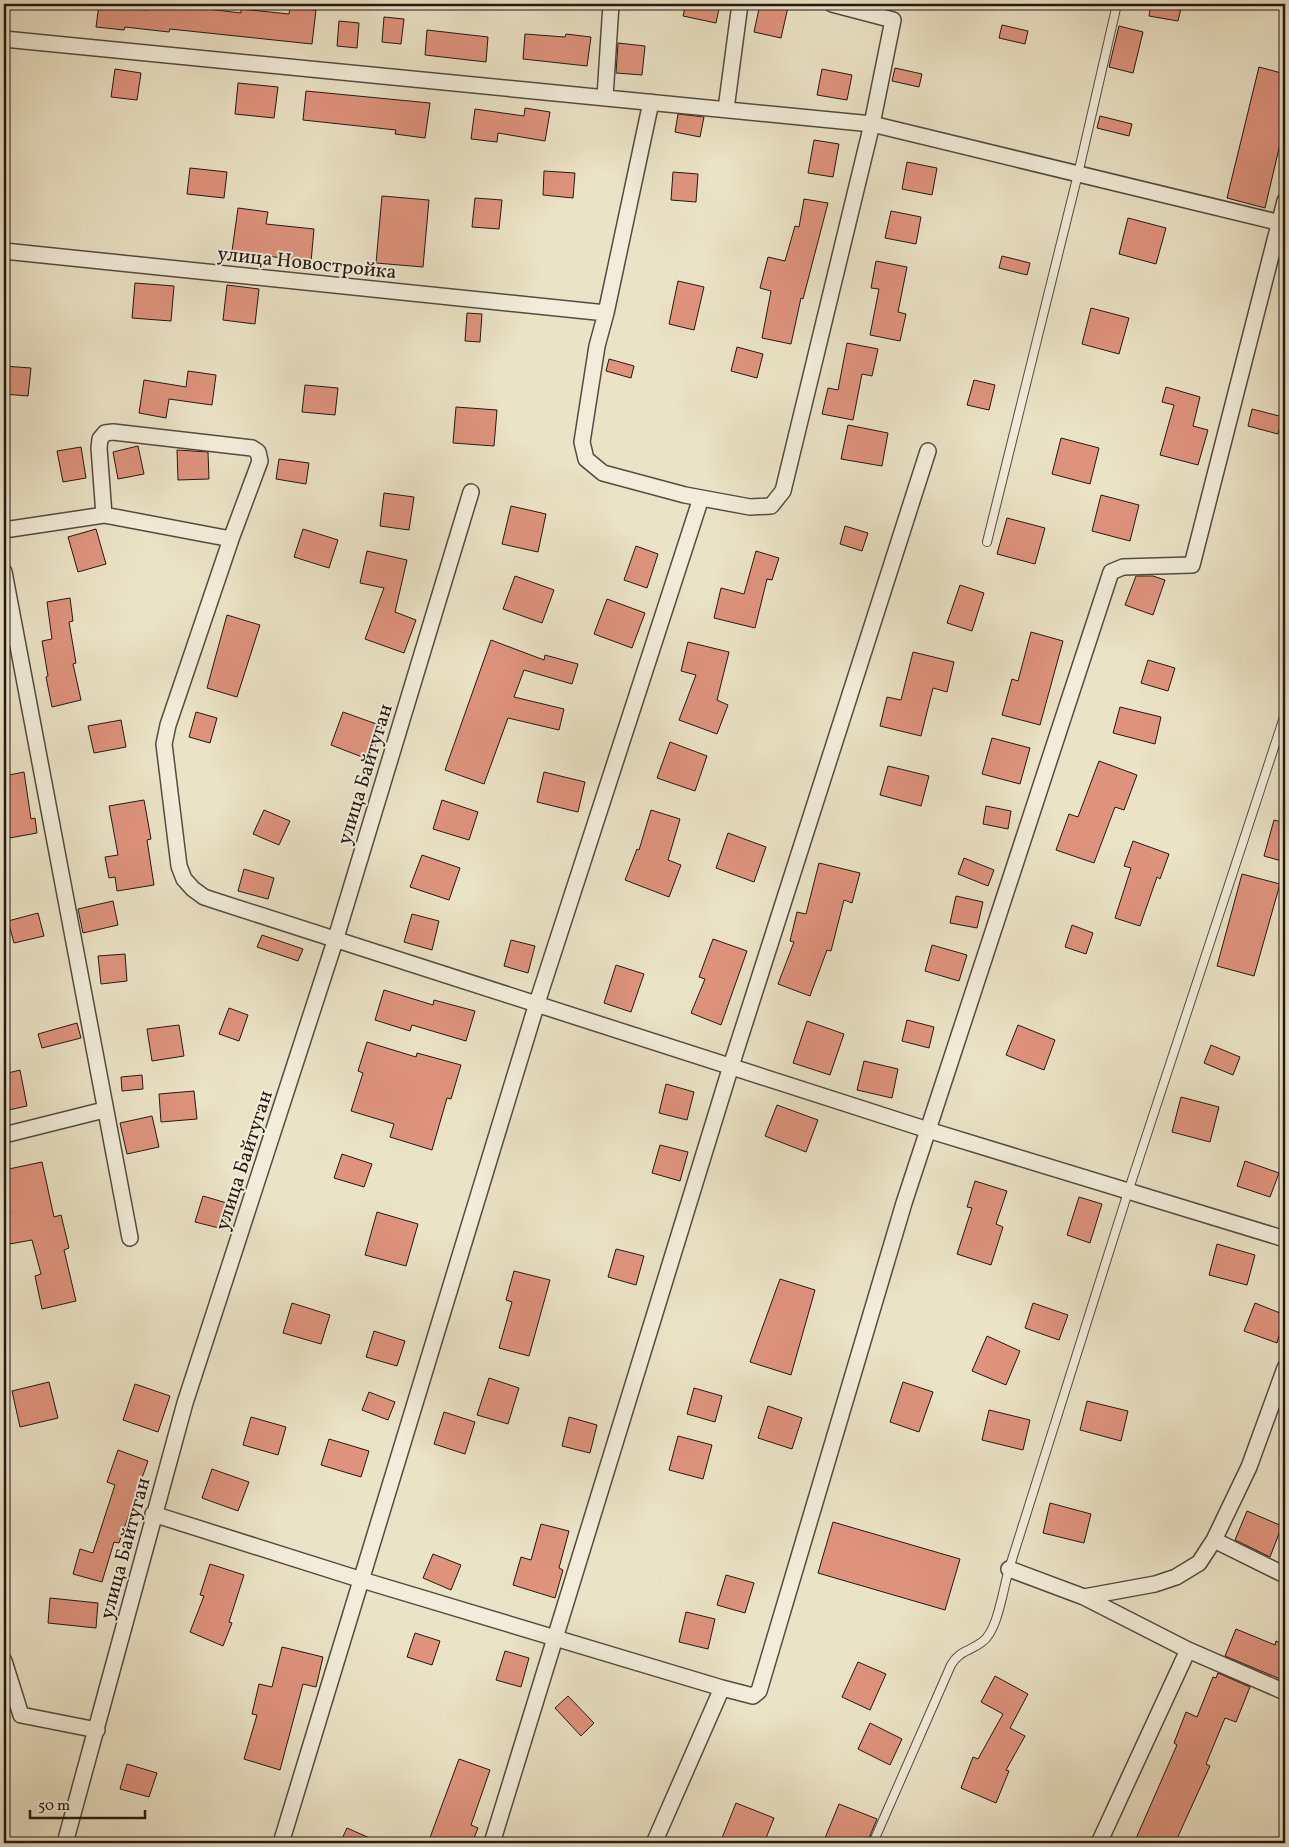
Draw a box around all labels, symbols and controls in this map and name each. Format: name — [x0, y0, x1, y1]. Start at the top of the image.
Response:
street label: улица Новостройка — [216, 241, 398, 287]
street label: улица Байтуган — [331, 701, 401, 848]
street label: улица Байтуган — [209, 1087, 281, 1234]
street label: улица Байтуган — [94, 1474, 158, 1623]
scale bar — [30, 1787, 145, 1819]
text: 50 m — [38, 1796, 70, 1817]

